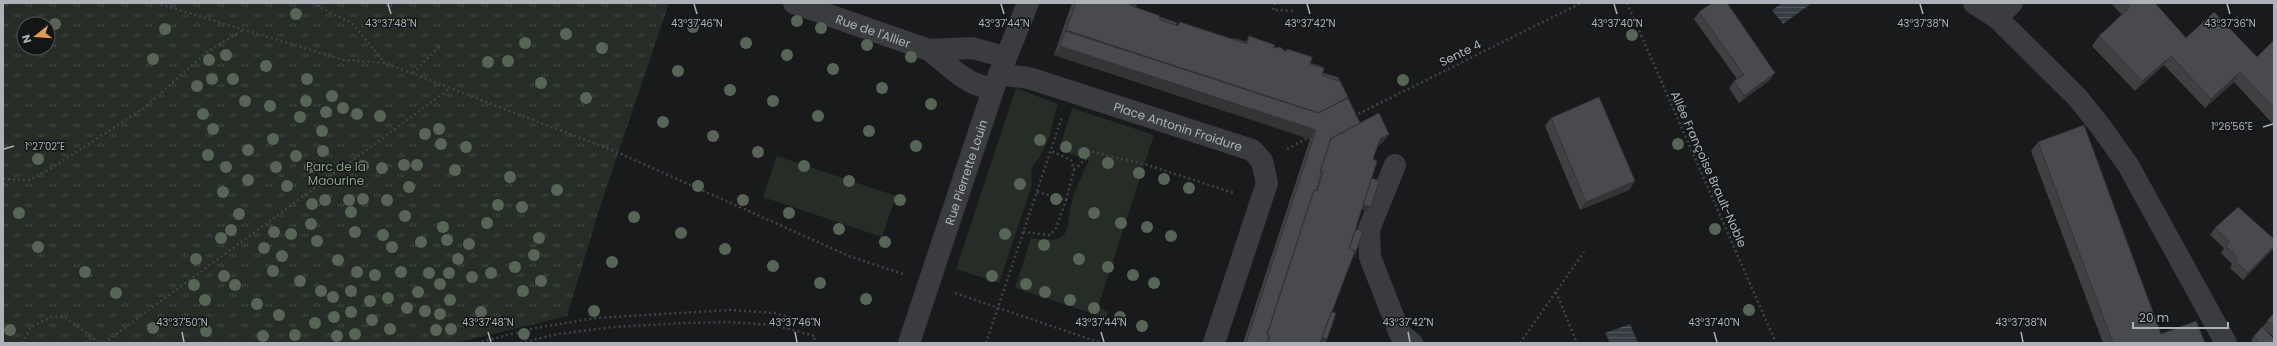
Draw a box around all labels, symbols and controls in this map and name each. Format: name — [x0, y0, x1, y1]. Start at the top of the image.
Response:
street label: Rue de l'Allier — [834, 10, 914, 52]
north arrow — [16, 16, 56, 56]
text: 43°37'48"N — [365, 16, 417, 31]
text: 43°37'46"N — [671, 16, 723, 31]
text: 43°37'44"N — [978, 16, 1030, 31]
text: 43°37'42"N — [1284, 16, 1336, 31]
text: 43°37'40"N — [1591, 16, 1643, 31]
text: 43°37'38"N — [1897, 16, 1949, 31]
text: 43°37'36"N — [2204, 16, 2256, 31]
text: N — [18, 33, 35, 45]
street label: Sente 4 — [1436, 35, 1484, 70]
street label: Allée Françoise Brault-Noble — [1667, 88, 1751, 250]
street label: Place Antonin Froidure — [1112, 97, 1245, 155]
street label: Rue Pierrette Louin — [940, 117, 991, 227]
text: 1°26'56"E — [2211, 119, 2253, 134]
text: 1°27'02"E — [25, 139, 65, 154]
park label: Parc de la Maourine — [306, 158, 366, 189]
scale bar — [2133, 304, 2228, 330]
text: 20 m — [2139, 309, 2169, 326]
text: 43°37'50"N — [156, 315, 208, 330]
text: 43°37'48"N — [462, 315, 514, 330]
text: 43°37'46"N — [769, 315, 821, 330]
text: 43°37'44"N — [1075, 315, 1127, 330]
text: 43°37'42"N — [1382, 315, 1434, 330]
text: 43°37'40"N — [1688, 315, 1740, 330]
text: 43°37'38"N — [1995, 315, 2047, 330]

